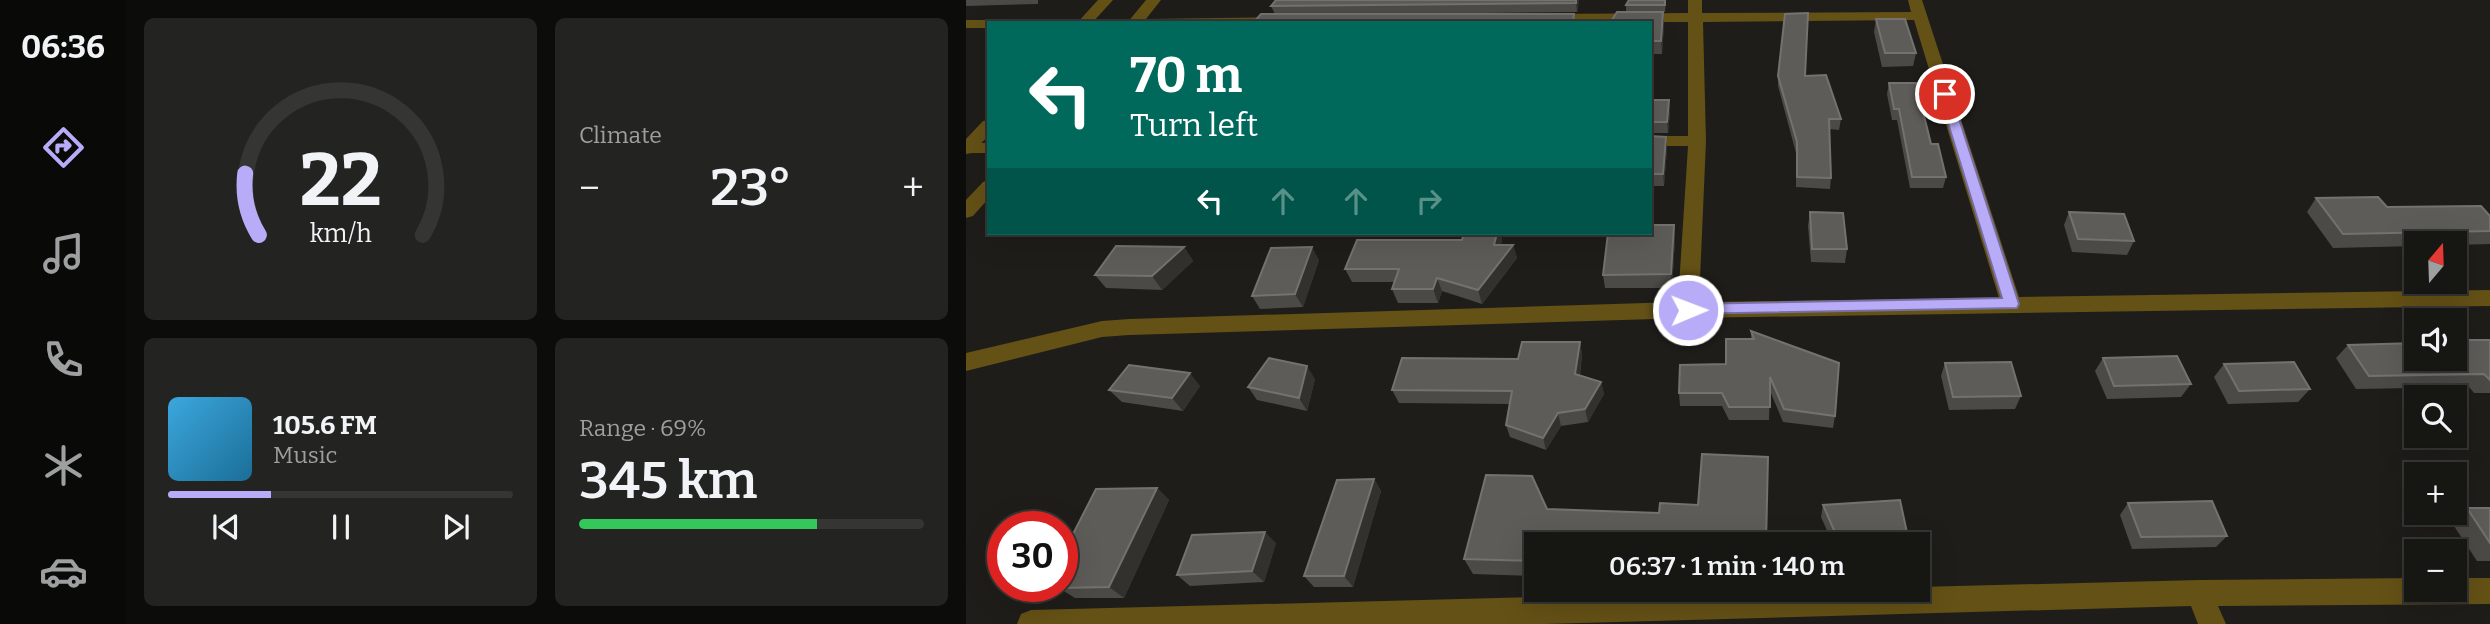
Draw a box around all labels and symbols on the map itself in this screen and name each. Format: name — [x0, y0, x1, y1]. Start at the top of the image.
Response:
pin — [1915, 64, 1975, 124]
north arrow — [2404, 231, 2468, 294]
position arrow — [1651, 273, 1725, 347]
speed limit sign: 30 — [987, 511, 1078, 602]

